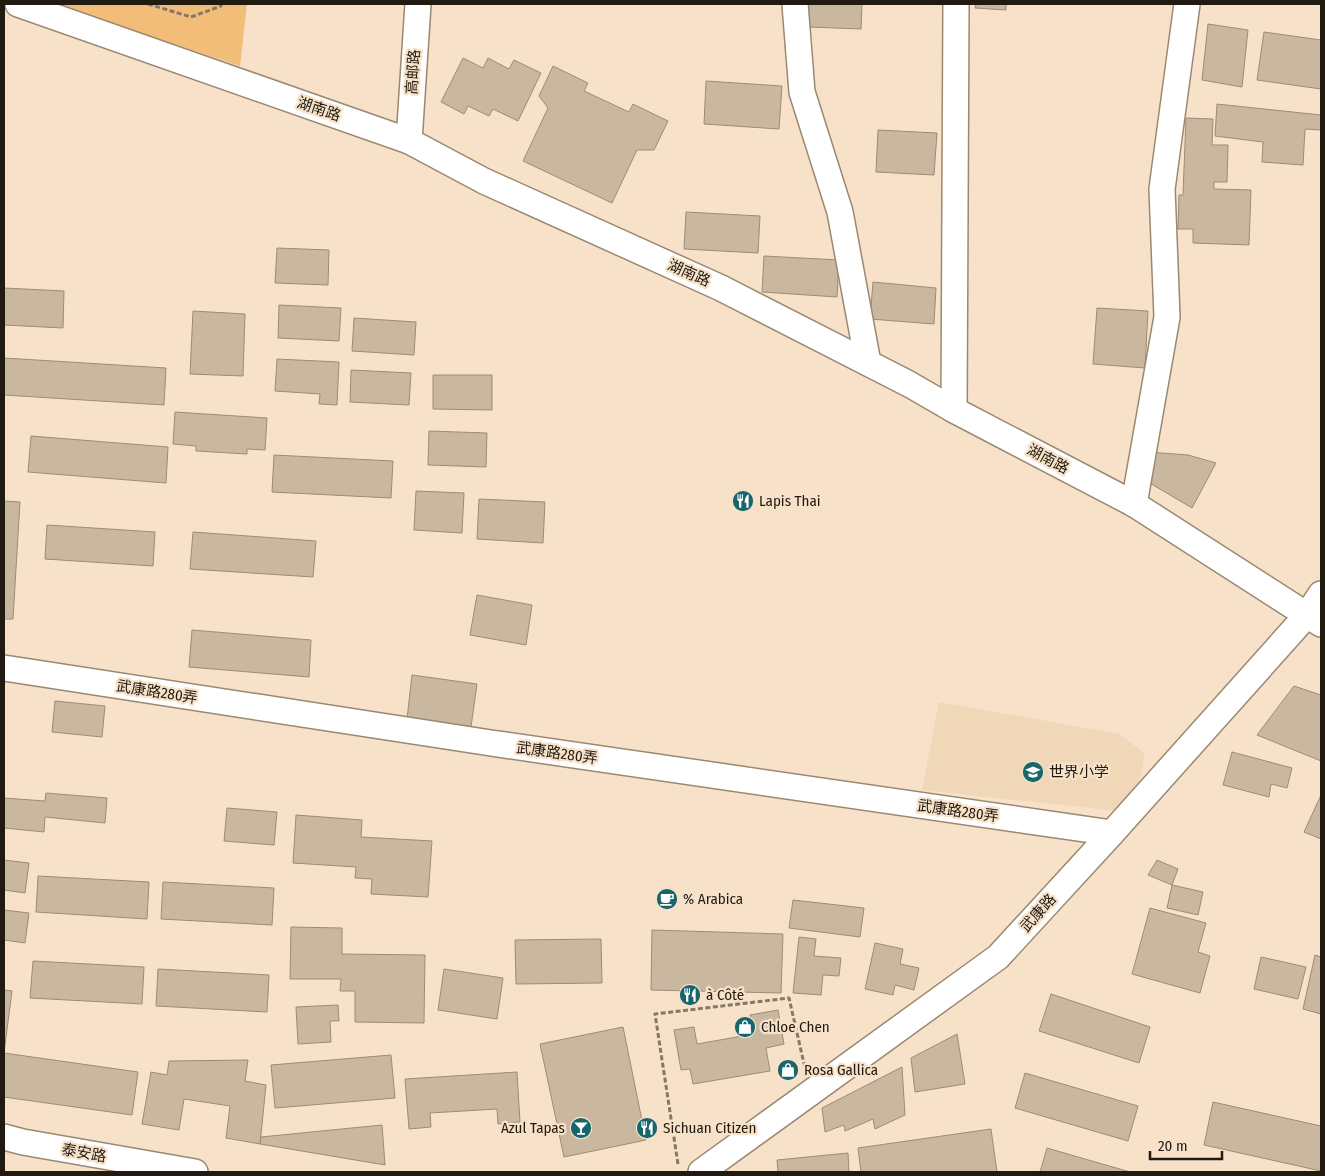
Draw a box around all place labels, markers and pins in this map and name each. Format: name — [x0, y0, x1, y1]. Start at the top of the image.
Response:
restaurant icon: Lapis Thai — [731, 489, 755, 513]
place label: Lapis Thai — [759, 492, 821, 510]
school or university icon: 世界小学 — [1021, 760, 1045, 784]
place label: 世界小学 — [1049, 763, 1109, 781]
cafe icon: % Arabica — [655, 887, 679, 911]
place label: % Arabica — [683, 890, 743, 908]
restaurant icon: à Côté — [678, 983, 702, 1007]
place label: à Côté — [706, 986, 744, 1004]
shop icon: Chloe Chen — [733, 1015, 757, 1039]
place label: Chloe Chen — [761, 1018, 830, 1036]
shop icon: Rosa Gallica — [776, 1058, 800, 1082]
place label: Rosa Gallica — [804, 1061, 878, 1079]
bar icon: Azul Tapas — [569, 1116, 593, 1140]
restaurant icon: Sichuan Citizen — [635, 1116, 659, 1140]
place label: Azul Tapas — [501, 1119, 565, 1137]
place label: Sichuan Citizen — [663, 1119, 756, 1137]

